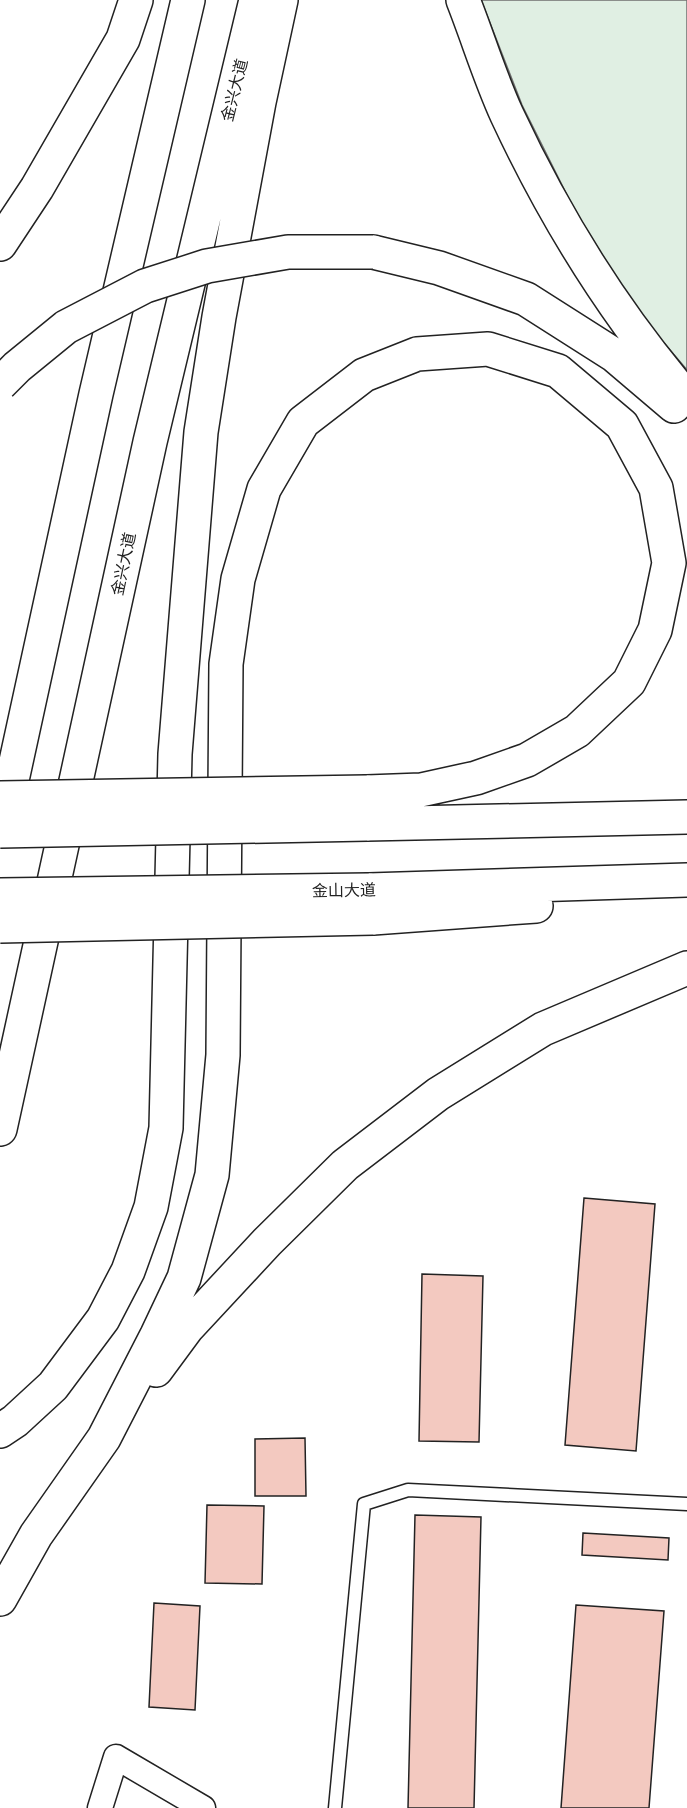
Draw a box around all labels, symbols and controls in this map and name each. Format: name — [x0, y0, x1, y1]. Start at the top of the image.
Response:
street label: 金兴大道 — [218, 57, 252, 124]
street label: 金兴大道 — [108, 531, 140, 598]
street label: 金山大道 — [312, 880, 376, 902]

